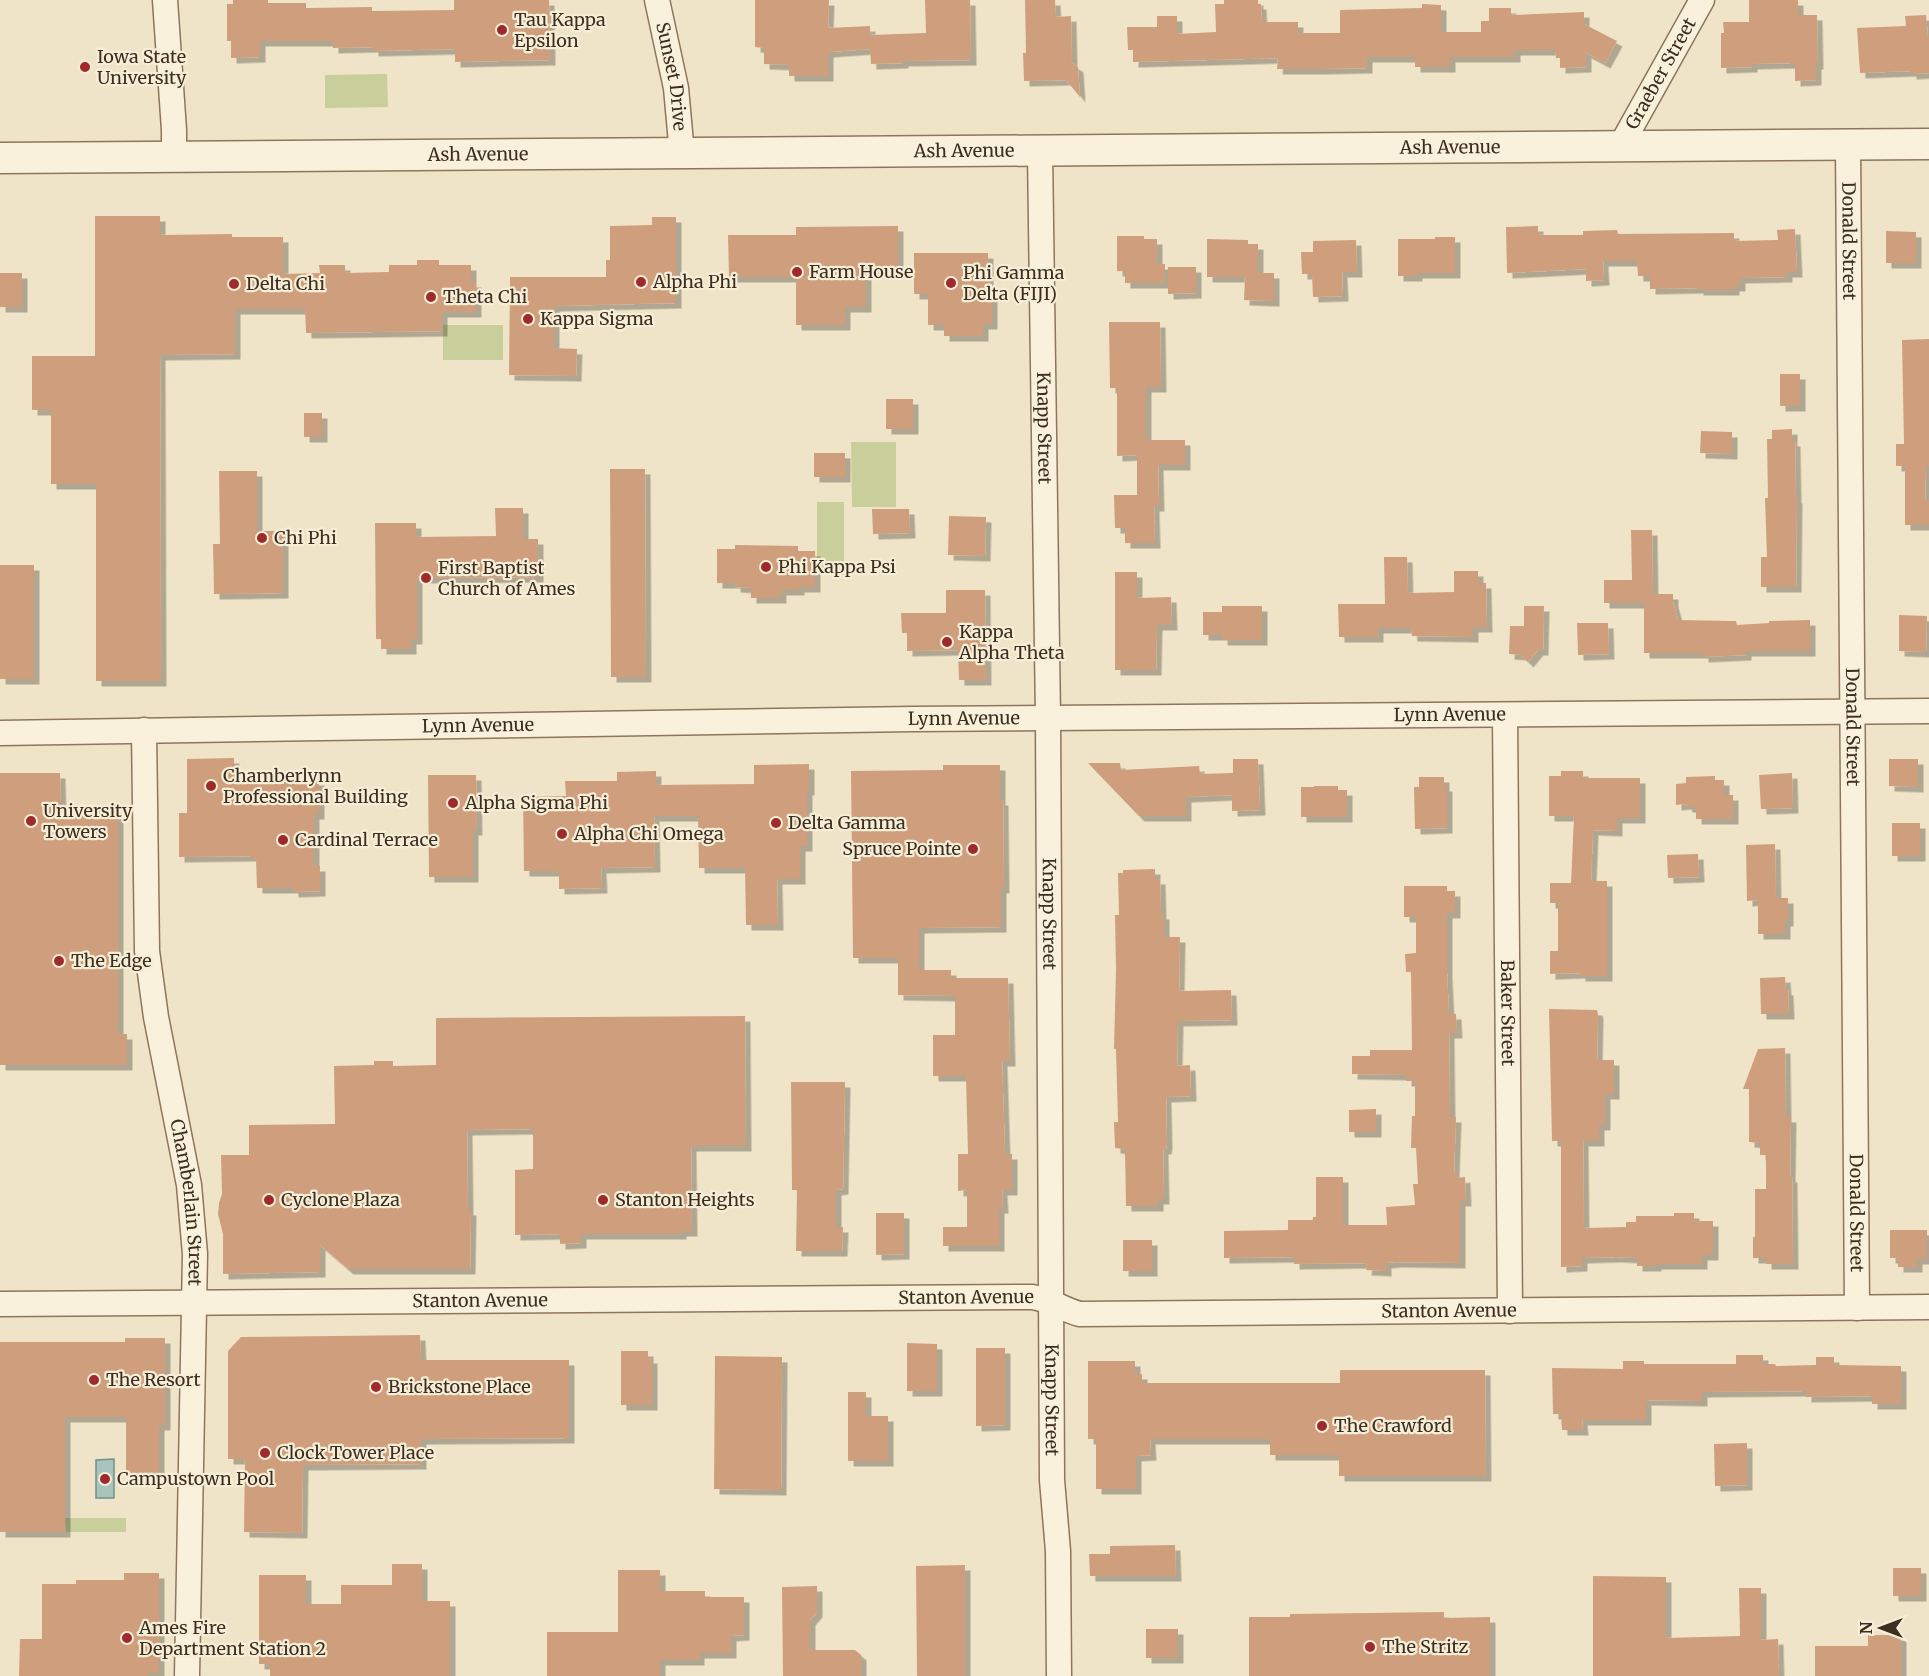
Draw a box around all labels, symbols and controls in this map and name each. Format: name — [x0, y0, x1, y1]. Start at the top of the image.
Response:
place label: Tau Kappa Epsilon — [514, 8, 606, 52]
street label: Graeber Street — [1620, 14, 1701, 133]
street label: Sunset Drive — [651, 20, 692, 132]
marker: Tau Kappa Epsilon — [495, 23, 509, 37]
place label: Iowa State University — [97, 45, 187, 89]
marker: Iowa State University — [78, 60, 92, 74]
street label: Ash Avenue — [1399, 135, 1500, 159]
street label: Ash Avenue — [913, 139, 1014, 162]
street label: Ash Avenue — [427, 142, 528, 166]
street label: Donald Street — [1837, 182, 1861, 300]
place label: Farm House — [809, 260, 913, 283]
place label: Phi Gamma Delta (FIJI) — [963, 261, 1065, 305]
marker: Farm House — [790, 265, 804, 279]
place label: Alpha Phi — [652, 270, 737, 293]
place label: Delta Chi — [246, 272, 325, 295]
marker: Alpha Phi — [634, 275, 648, 289]
marker: Phi Gamma Delta (FIJI) — [944, 276, 958, 290]
marker: Delta Chi — [227, 277, 241, 291]
place label: Theta Chi — [443, 285, 528, 308]
marker: Theta Chi — [424, 290, 438, 304]
place label: Kappa Sigma — [540, 307, 654, 330]
marker: Kappa Sigma — [521, 312, 535, 326]
street label: Knapp Street — [1032, 372, 1057, 484]
place label: Chi Phi — [274, 526, 337, 549]
marker: Chi Phi — [255, 531, 269, 545]
place label: Phi Kappa Psi — [778, 555, 896, 578]
place label: First Baptist Church of Ames — [438, 556, 576, 600]
marker: Phi Kappa Psi — [759, 560, 773, 574]
marker: First Baptist Church of Ames — [419, 571, 433, 585]
place label: Kappa Alpha Theta — [958, 620, 1065, 664]
marker: Kappa Alpha Theta — [940, 635, 954, 649]
street label: Donald Street — [1841, 668, 1865, 786]
street label: Lynn Avenue — [1394, 702, 1506, 726]
street label: Lynn Avenue — [908, 706, 1020, 730]
street label: Lynn Avenue — [422, 713, 534, 738]
place label: Chamberlynn Professional Building — [223, 764, 408, 808]
marker: Chamberlynn Professional Building — [204, 779, 218, 793]
place label: Alpha Sigma Phi — [464, 791, 608, 814]
marker: Alpha Sigma Phi — [446, 796, 460, 810]
place label: University Towers — [43, 799, 133, 843]
place label: Delta Gamma — [788, 811, 906, 834]
marker: University Towers — [24, 814, 38, 828]
marker: Delta Gamma — [769, 816, 783, 830]
place label: Alpha Chi Omega — [573, 822, 724, 845]
marker: Alpha Chi Omega — [555, 827, 569, 841]
place label: Cardinal Terrace — [295, 828, 438, 851]
marker: Cardinal Terrace — [276, 833, 290, 847]
place label: Spruce Pointe — [842, 837, 961, 860]
marker: Spruce Pointe — [966, 842, 980, 856]
street label: Knapp Street — [1038, 858, 1061, 970]
place label: The Edge — [71, 949, 152, 972]
marker: The Edge — [52, 954, 66, 968]
street label: Baker Street — [1496, 960, 1520, 1066]
street label: Chamberlain Street — [165, 1117, 207, 1286]
street label: Donald Street — [1845, 1154, 1869, 1272]
place label: Cyclone Plaza — [281, 1188, 400, 1211]
place label: Stanton Heights — [615, 1188, 755, 1211]
marker: Cyclone Plaza — [262, 1193, 276, 1207]
marker: Stanton Heights — [596, 1193, 610, 1207]
street label: Stanton Avenue — [898, 1285, 1034, 1309]
street label: Stanton Avenue — [412, 1288, 548, 1312]
street label: Stanton Avenue — [1381, 1298, 1517, 1323]
street label: Knapp Street — [1040, 1344, 1064, 1456]
place label: The Resort — [106, 1368, 200, 1391]
marker: The Resort — [87, 1373, 101, 1387]
place label: Brickstone Place — [388, 1375, 531, 1398]
marker: Brickstone Place — [369, 1380, 383, 1394]
place label: The Crawford — [1334, 1414, 1452, 1437]
marker: The Crawford — [1315, 1419, 1329, 1433]
place label: Clock Tower Place — [277, 1441, 434, 1464]
marker: Clock Tower Place — [258, 1446, 272, 1460]
place label: Campustown Pool — [117, 1467, 275, 1490]
marker: Campustown Pool — [98, 1472, 112, 1486]
north arrow — [1851, 1598, 1911, 1658]
place label: Ames Fire Department Station 2 — [138, 1616, 326, 1660]
text: N — [1856, 1621, 1876, 1634]
marker: Ames Fire Department Station 2 — [120, 1631, 134, 1645]
place label: The Stritz — [1382, 1635, 1468, 1658]
marker: The Stritz — [1363, 1640, 1377, 1654]

